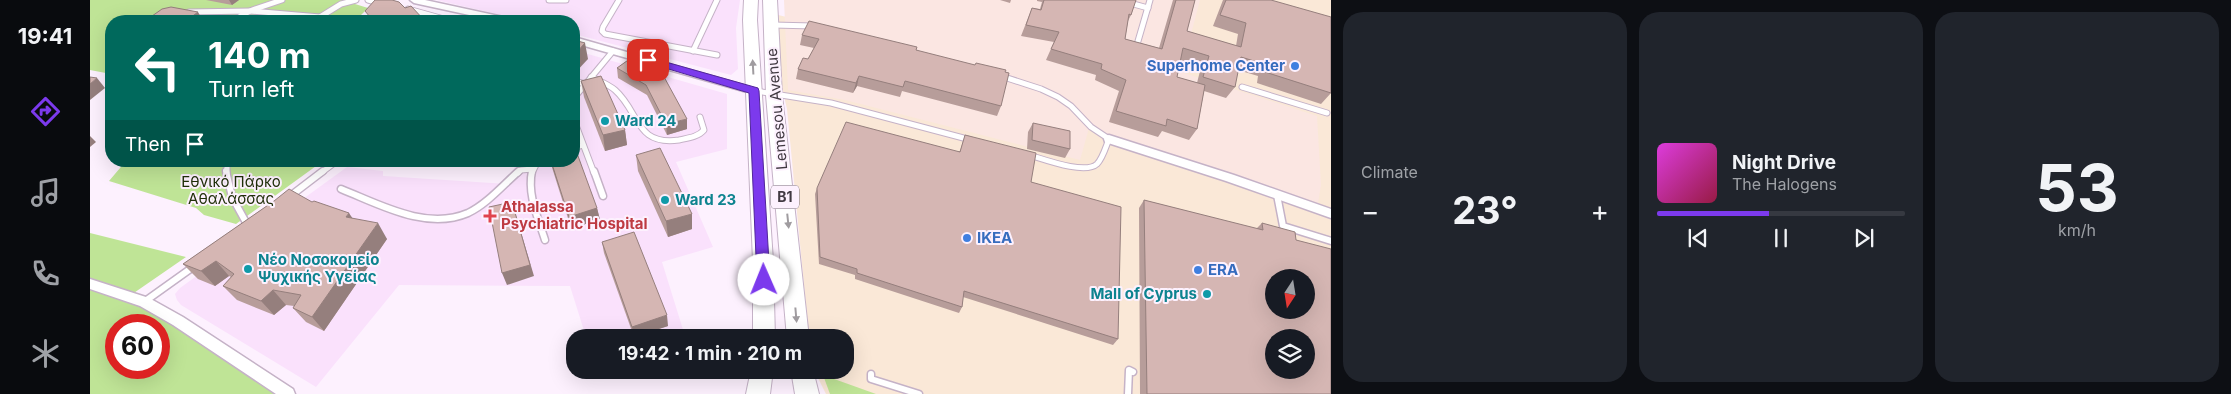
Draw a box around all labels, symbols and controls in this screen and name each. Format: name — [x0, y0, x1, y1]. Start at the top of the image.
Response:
text: 19:41 — [18, 23, 72, 49]
text: 140 m — [208, 34, 311, 76]
icon: left — [125, 35, 190, 100]
pin — [627, 39, 669, 81]
icon: arrive — [634, 46, 662, 74]
street label: Lemesou Avenue — [762, 48, 791, 171]
place label: Superhome Center — [1147, 56, 1285, 75]
one-way arrow — [749, 59, 757, 75]
marker: Superhome Center — [1289, 60, 1301, 72]
text: Turn left — [208, 76, 294, 102]
icon: directions — [28, 94, 63, 129]
place label: Ward 24 — [615, 111, 677, 130]
marker: Ward 24 — [599, 115, 611, 127]
icon: arrive — [181, 130, 209, 158]
text: Then — [125, 133, 171, 156]
text: 53 — [2035, 148, 2119, 227]
text: Night Drive — [1732, 151, 1836, 174]
text: Climate — [1361, 162, 1418, 182]
park label: Εθνικό Πάρκο Αθαλάσσας — [181, 172, 281, 208]
text: The Halogens — [1732, 174, 1837, 194]
icon: music — [28, 175, 63, 210]
road number: B1 — [771, 186, 799, 208]
text: 23° — [1452, 187, 1518, 233]
place label: Ward 23 — [675, 190, 736, 209]
marker: Ward 23 — [659, 194, 671, 206]
text: − — [1361, 194, 1380, 228]
text: + — [1590, 194, 1609, 228]
place label: Athalassa Psychiatric Hospital — [501, 197, 648, 233]
marker: Athalassa Psychiatric Hospital — [483, 209, 497, 223]
one-way arrow — [784, 213, 792, 229]
text: km/h — [2058, 220, 2096, 240]
icon: previous — [1684, 224, 1712, 252]
icon: pause — [1767, 224, 1795, 252]
icon: next — [1850, 224, 1878, 252]
place label: IKEA — [977, 228, 1012, 247]
marker: IKEA — [961, 232, 973, 244]
place label: Νέο Νοσοκομείο Ψυχικής Υγείας — [258, 250, 379, 286]
position arrow — [737, 253, 789, 305]
icon: phone — [28, 256, 63, 291]
place label: ERA — [1208, 260, 1238, 279]
marker: Νέο Νοσοκομείο Ψυχικής Υγείας — [242, 263, 254, 275]
marker: ERA — [1192, 264, 1204, 276]
north arrow — [1265, 269, 1315, 319]
map controls — [1265, 269, 1315, 379]
place label: Mall of Cyprus — [1090, 284, 1197, 303]
marker: Mall of Cyprus — [1201, 288, 1213, 300]
one-way arrow — [793, 307, 801, 323]
speed limit sign: 60 — [105, 314, 170, 379]
button: layers — [1265, 329, 1315, 379]
icon: climate — [28, 336, 63, 371]
text: 19:42 · 1 min · 210 m — [618, 342, 802, 365]

